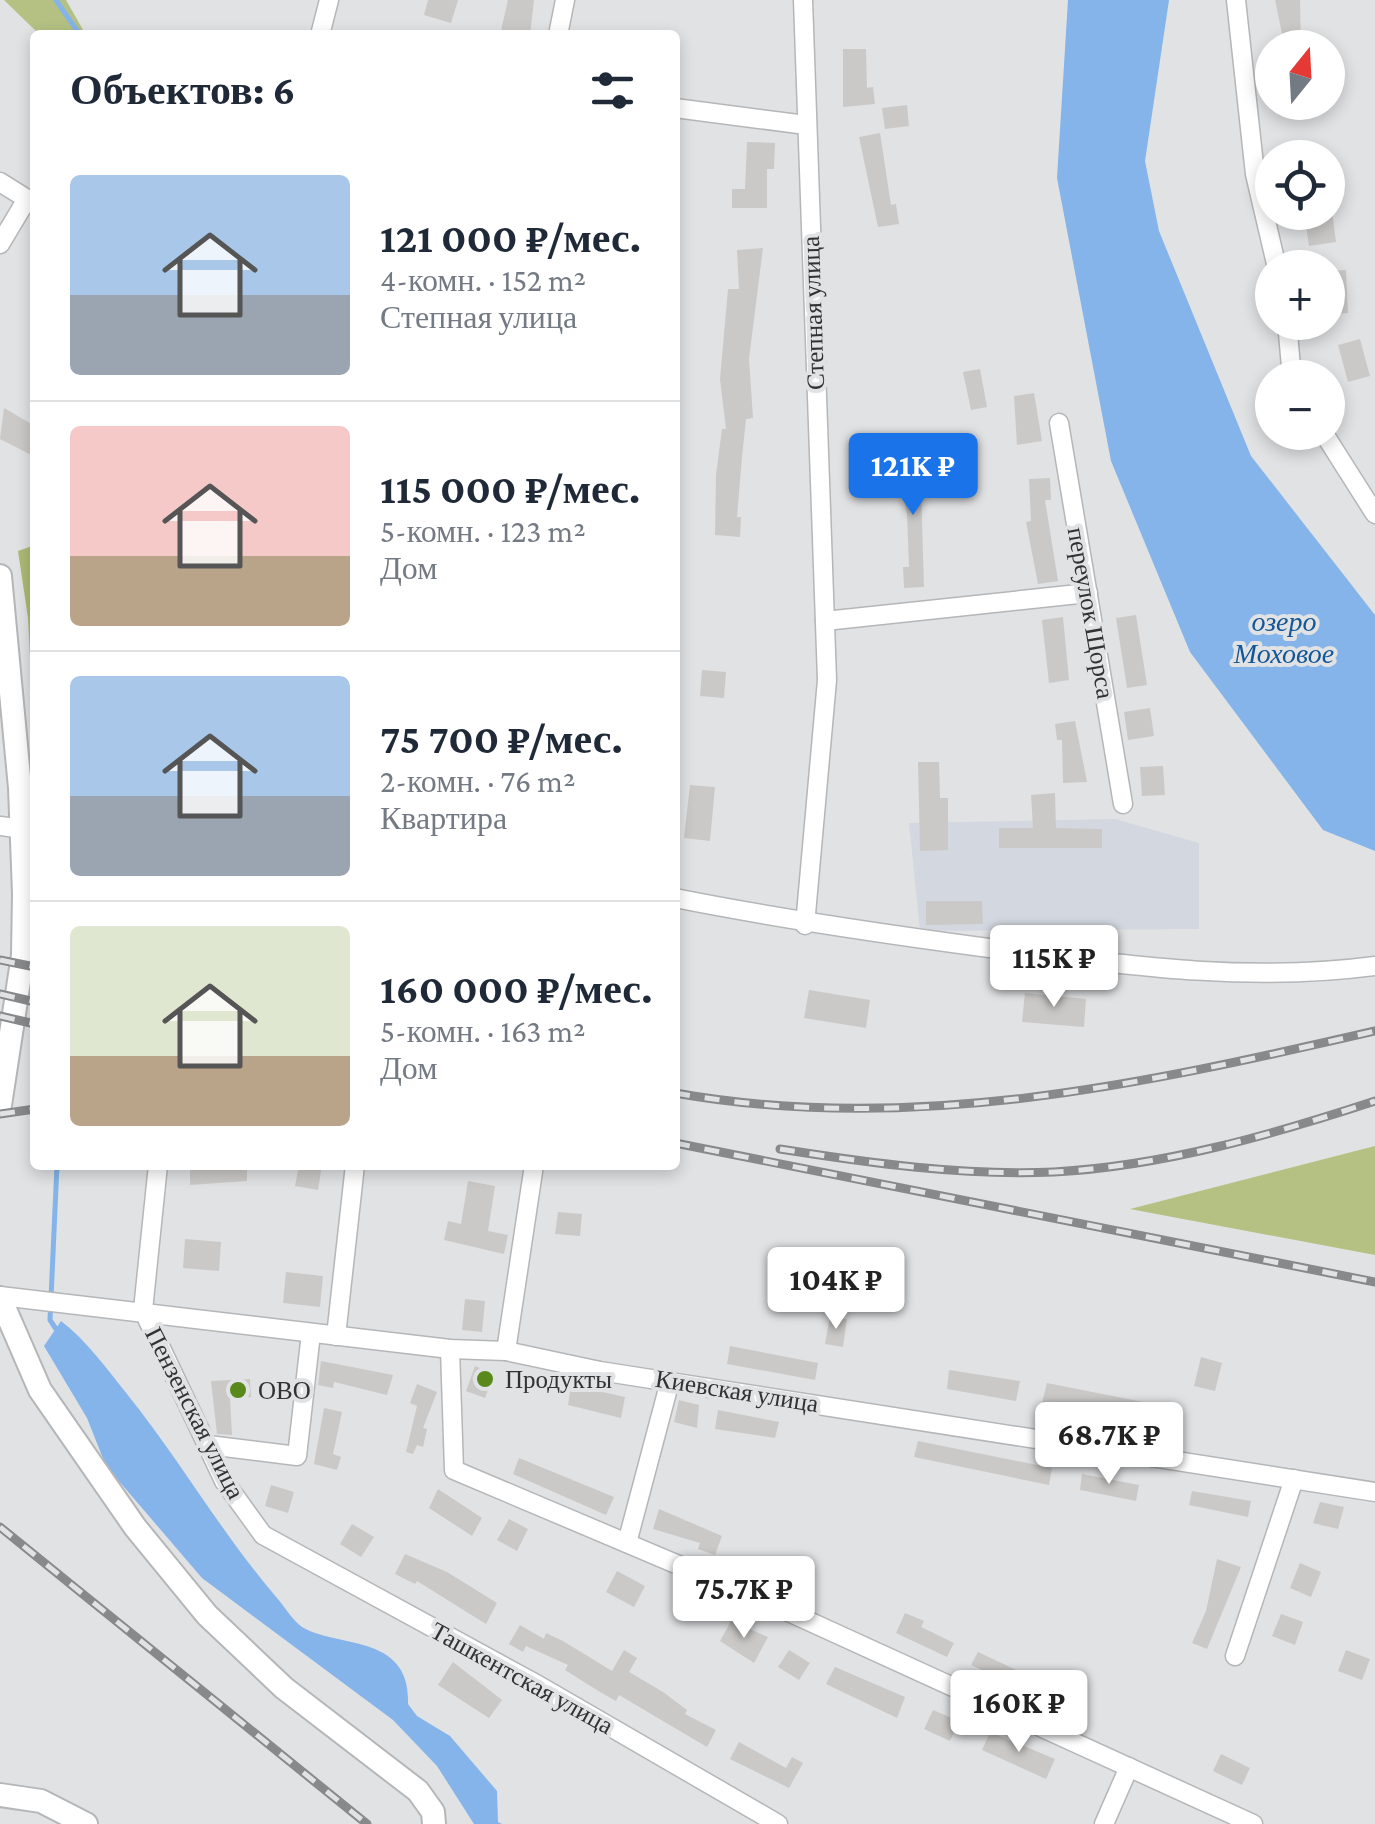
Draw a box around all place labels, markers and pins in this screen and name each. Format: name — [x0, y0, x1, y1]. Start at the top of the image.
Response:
pin: 121K ₽ — [832, 433, 994, 518]
pin: 115K ₽ — [973, 925, 1135, 1010]
pin: 104K ₽ — [755, 1247, 917, 1332]
place label: Продукты — [505, 1366, 612, 1393]
marker: Продукты — [474, 1368, 496, 1390]
place label: ОВО — [258, 1377, 311, 1404]
marker: ОВО — [227, 1379, 249, 1401]
pin: 68.7K ₽ — [1017, 1402, 1201, 1487]
pin: 75.7K ₽ — [652, 1556, 836, 1641]
pin: 160K ₽ — [938, 1670, 1100, 1755]

